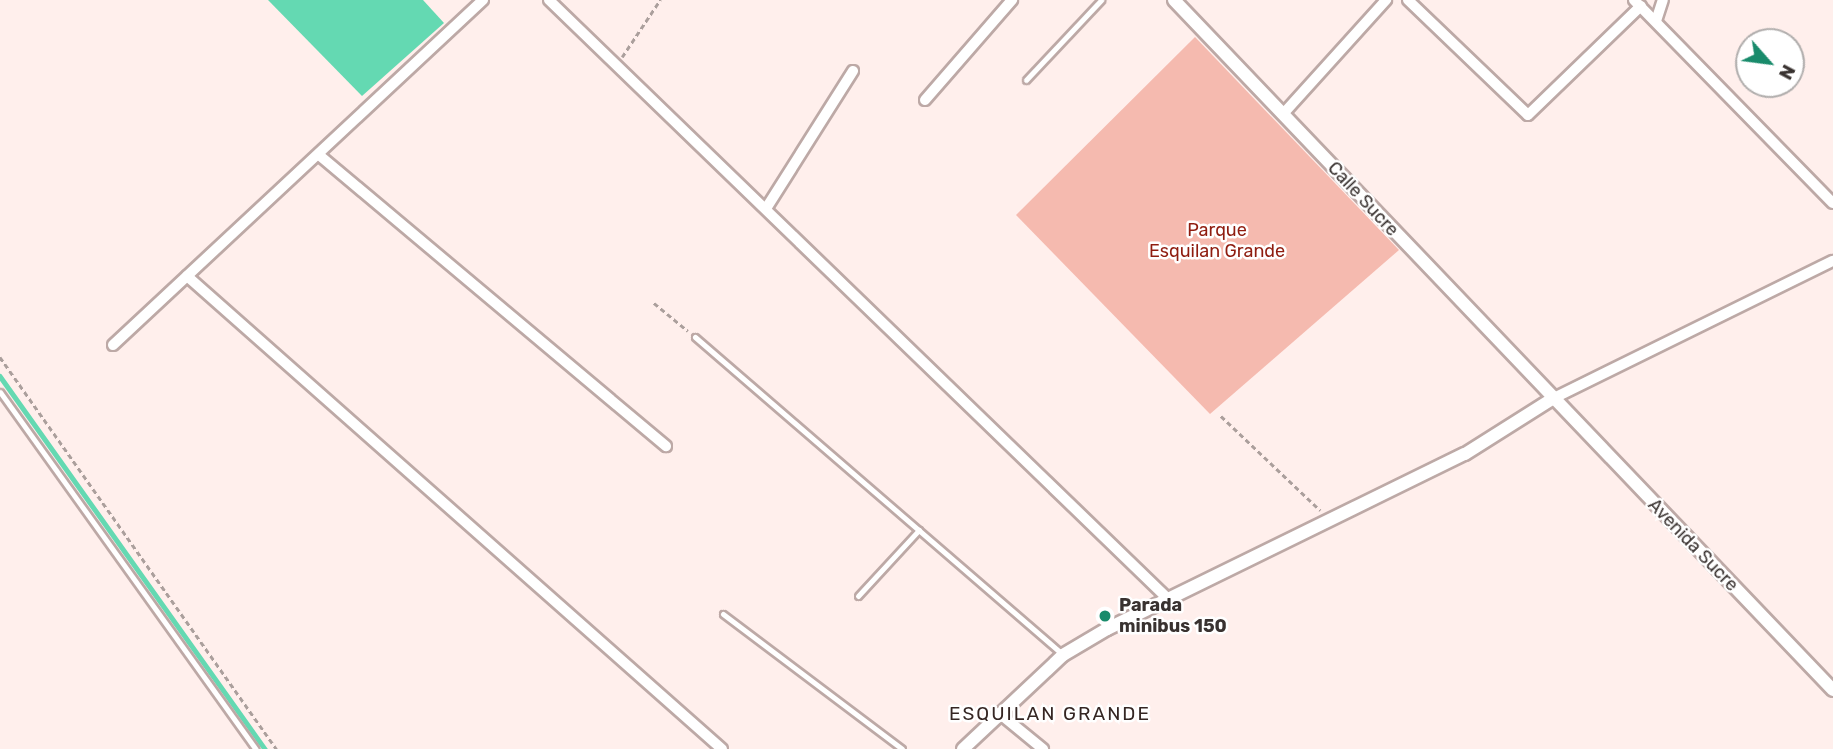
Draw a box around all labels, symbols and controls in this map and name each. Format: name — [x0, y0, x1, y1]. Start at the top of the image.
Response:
north arrow — [1735, 28, 1805, 98]
text: N — [1774, 61, 1801, 84]
street label: Calle Sucre — [1323, 157, 1403, 241]
park label: Parque Esquilan Grande — [1149, 220, 1285, 262]
street label: Avenida Sucre — [1643, 494, 1743, 596]
place label: Parada minibus 150 — [1119, 595, 1227, 638]
marker: Parada minibus 150 — [1097, 608, 1113, 624]
district label: ESQUILAN GRANDE — [951, 703, 1149, 725]

